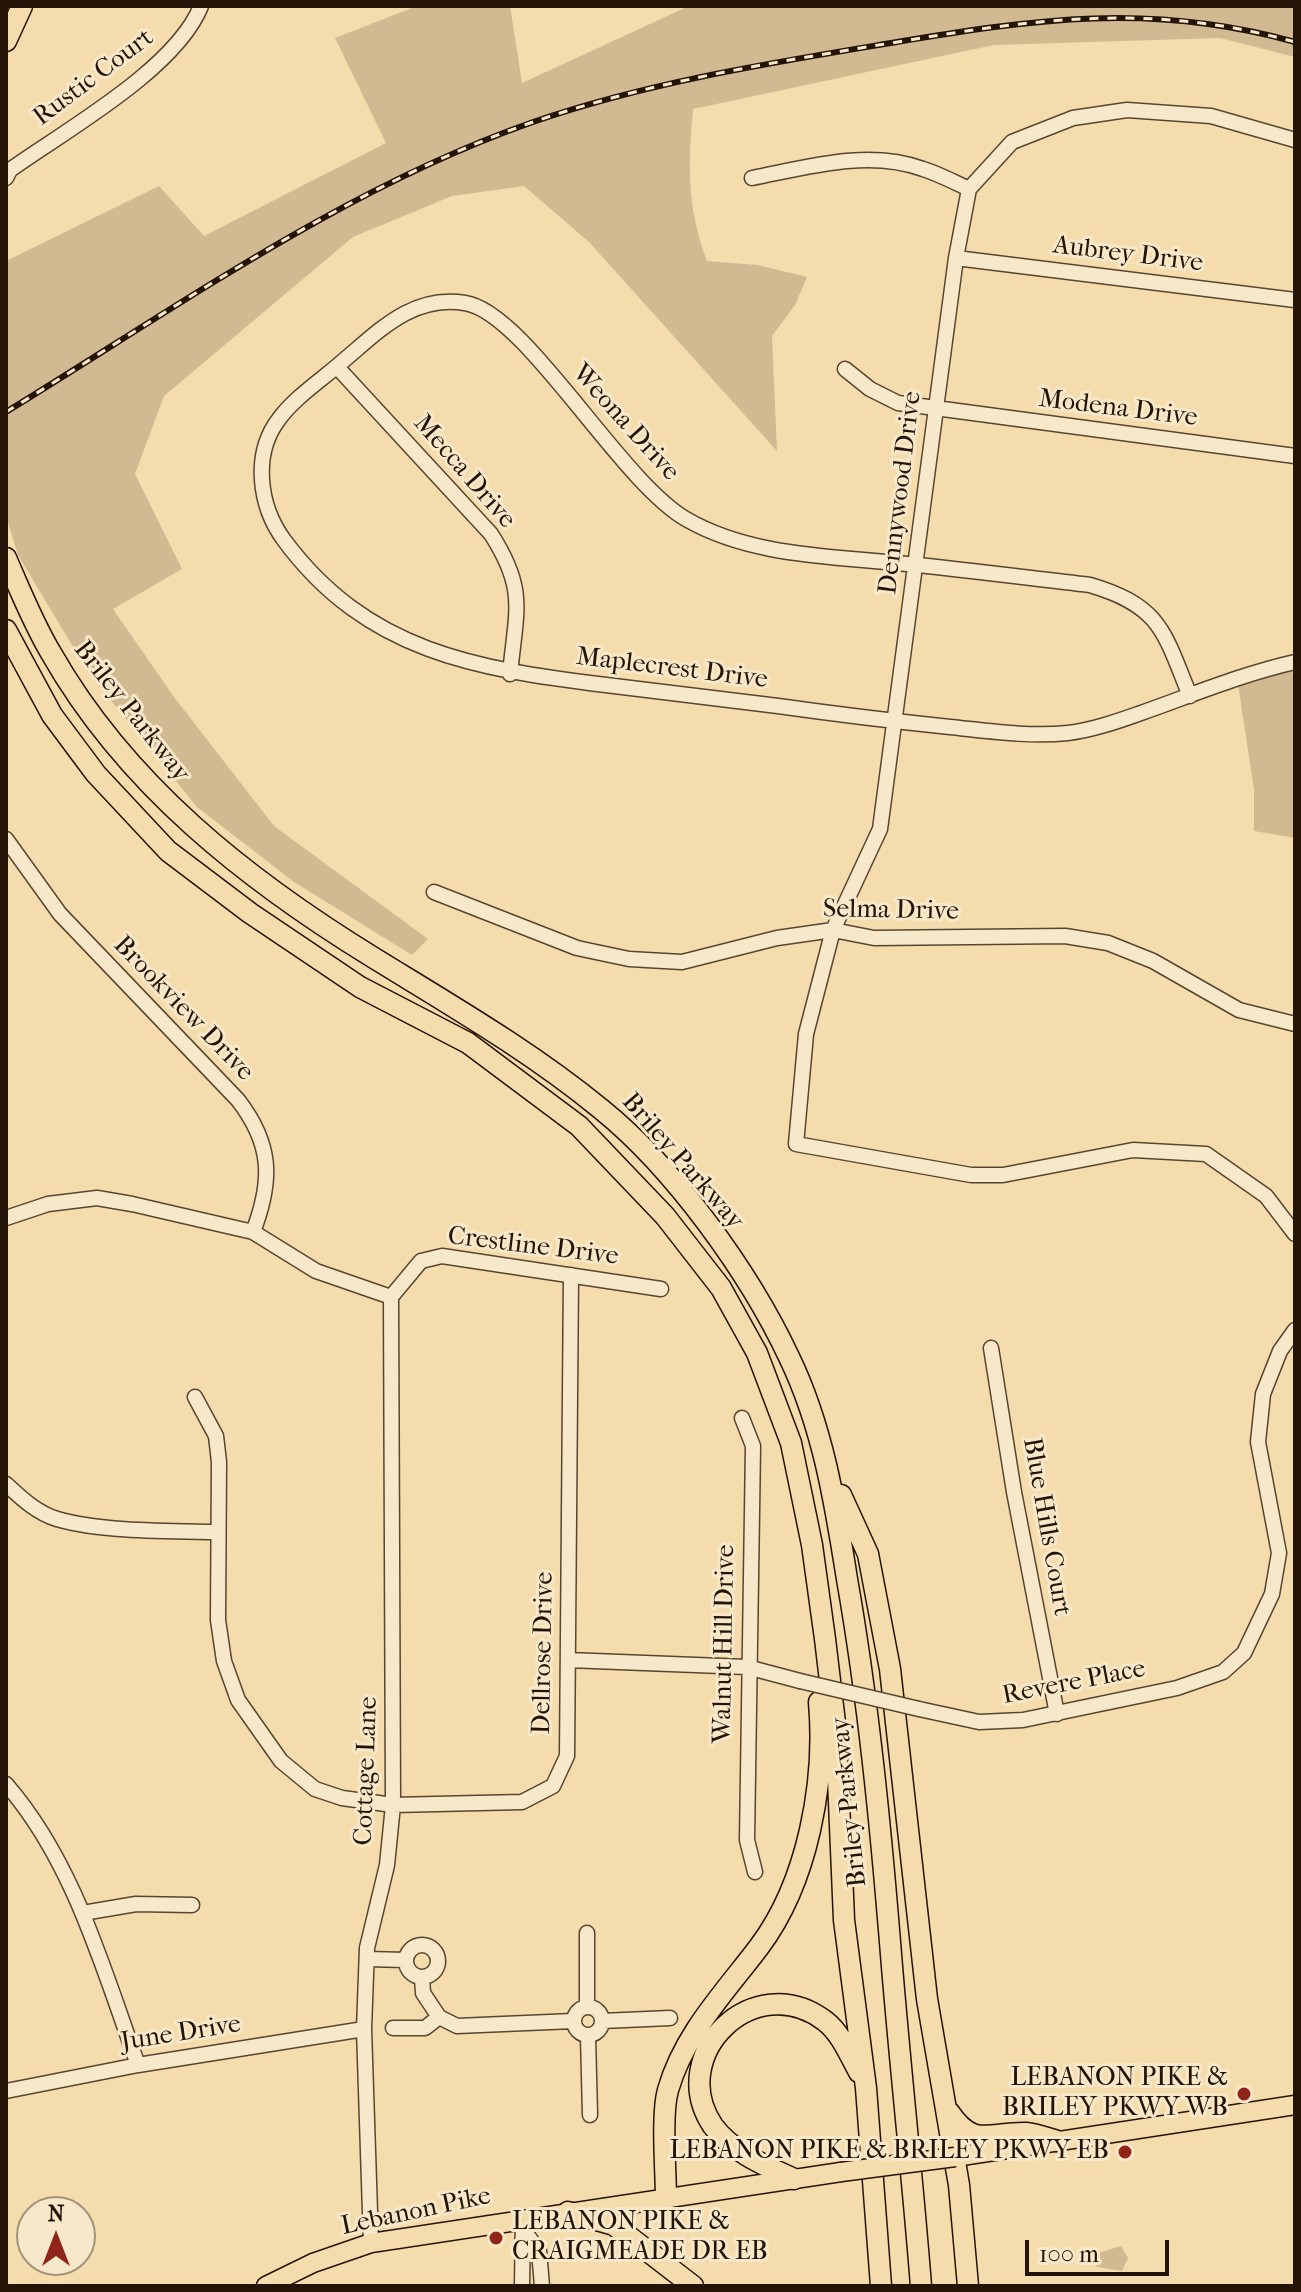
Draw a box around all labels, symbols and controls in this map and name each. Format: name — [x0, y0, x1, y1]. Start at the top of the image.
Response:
street label: Rustic Court — [28, 23, 160, 133]
street label: Aubrey Drive — [1051, 230, 1205, 280]
street label: Weona Drive — [565, 358, 685, 488]
street label: Modena Drive — [1037, 384, 1199, 434]
street label: Dennywood Drive — [873, 390, 929, 596]
street label: Mecca Drive — [406, 409, 522, 535]
street label: Briley Parkway — [66, 635, 196, 789]
street label: Maplecrest Drive — [574, 642, 770, 696]
street label: Selma Drive — [823, 894, 959, 928]
street label: Brookview Drive — [106, 930, 260, 1088]
street label: Briley Parkway — [614, 1087, 750, 1237]
street label: Crestline Drive — [446, 1221, 620, 1273]
street label: Blue Hills Court — [1015, 1435, 1077, 1619]
street label: Walnut Hill Drive — [708, 1544, 742, 1744]
street label: Dellrose Drive — [527, 1571, 561, 1735]
street label: Revere Place — [1000, 1654, 1148, 1712]
street label: Cottage Lane — [349, 1696, 385, 1846]
street label: Briley Parkway — [826, 1715, 874, 1889]
street label: June Drive — [119, 2009, 243, 2059]
place label: LEBANON PIKE & BRILEY PKWY WB — [1002, 2063, 1228, 2124]
marker: LEBANON PIKE & BRILEY PKWY WB — [1235, 2085, 1253, 2103]
place label: LEBANON PIKE & BRILEY PKWY EB — [669, 2136, 1109, 2168]
marker: LEBANON PIKE & BRILEY PKWY EB — [1116, 2143, 1134, 2161]
street label: Lebanon Pike — [338, 2181, 494, 2243]
north arrow — [16, 2196, 96, 2276]
text: N — [48, 2201, 64, 2227]
place label: LEBANON PIKE & CRAIGMEADE DR EB — [512, 2207, 768, 2268]
scale bar — [1029, 2224, 1173, 2274]
marker: LEBANON PIKE & CRAIGMEADE DR EB — [487, 2229, 505, 2247]
text: 100 m — [1039, 2240, 1099, 2268]

